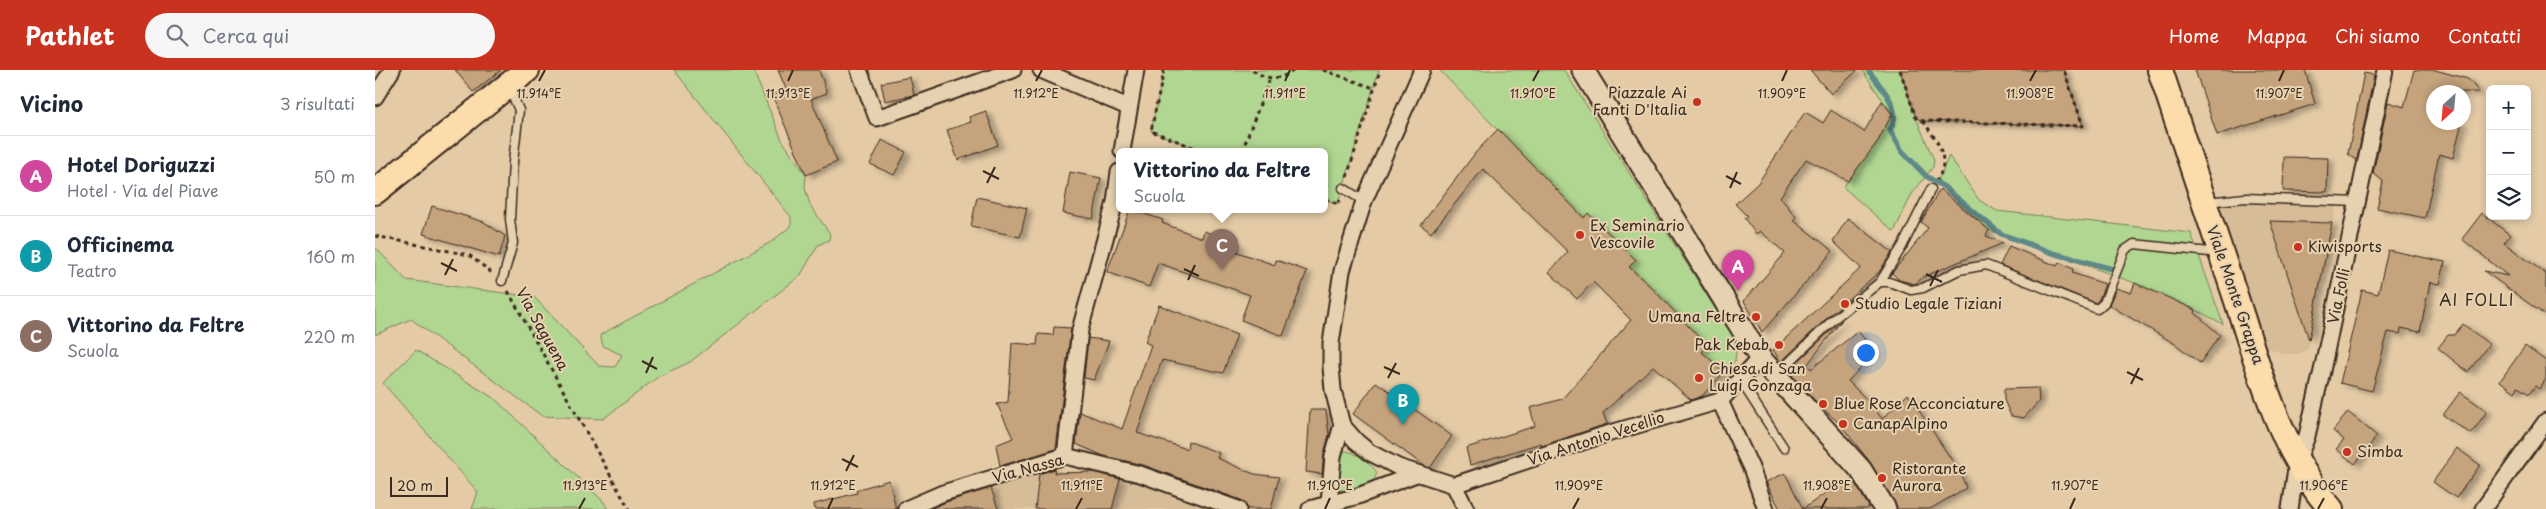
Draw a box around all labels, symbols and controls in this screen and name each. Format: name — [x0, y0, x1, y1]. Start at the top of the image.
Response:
search box — [145, 13, 495, 58]
text: Pathlet — [25, 17, 115, 53]
icon: search — [163, 21, 191, 49]
text: Cerca qui — [203, 21, 289, 49]
text: Home — [2169, 22, 2219, 49]
text: Mappa — [2247, 22, 2307, 49]
text: Chi siamo — [2335, 22, 2420, 49]
text: Contatti — [2448, 22, 2521, 49]
place label: Piazzale Ai Fanti D'Italia — [1593, 80, 1688, 120]
text: 11.914°E — [516, 84, 562, 102]
text: 11.913°E — [765, 84, 811, 102]
text: 11.912°E — [1013, 84, 1059, 102]
text: 11.911°E — [1264, 84, 1306, 102]
text: 11.910°E — [1510, 84, 1556, 102]
text: 11.909°E — [1758, 84, 1806, 102]
text: 11.908°E — [2006, 84, 2054, 102]
text: 11.907°E — [2255, 84, 2303, 102]
north arrow — [2426, 85, 2471, 130]
map controls — [2486, 85, 2531, 220]
button: + — [2486, 85, 2531, 130]
text: Vicino — [20, 87, 83, 119]
text: 3 risultati — [280, 91, 355, 115]
marker: Piazzale Ai Fanti D'Italia — [1691, 96, 1703, 108]
button: − — [2486, 130, 2531, 175]
popup — [1116, 148, 1328, 213]
text: Hotel Doriguzzi — [67, 150, 215, 178]
text: Vittorino da Feltre — [1133, 155, 1311, 183]
text: A — [30, 164, 42, 188]
text: 50 m — [314, 164, 355, 188]
button: layers — [2486, 175, 2531, 220]
text: Hotel · Via del Piave — [67, 178, 219, 202]
text: Scuola — [1133, 183, 1185, 207]
place label: Ex Seminario Vescovile — [1590, 213, 1685, 253]
street label: Viale Monte Grappa — [2202, 222, 2271, 368]
pin: C — [1206, 229, 1238, 270]
marker: Ex Seminario Vescovile — [1574, 229, 1586, 241]
text: Officinema — [67, 230, 174, 258]
place label: Kiwisports — [2308, 234, 2382, 257]
marker: Kiwisports — [2292, 241, 2304, 253]
text: B — [31, 244, 41, 268]
text: 160 m — [307, 244, 355, 268]
pin: A — [1722, 250, 1754, 291]
text: Teatro — [67, 258, 117, 282]
street label: Via Folli — [2320, 266, 2355, 326]
street label: Via Saguena — [511, 283, 576, 375]
district label: AI FOLLI — [2439, 287, 2515, 311]
place label: Studio Legale Tiziani — [1855, 291, 2002, 314]
marker: Studio Legale Tiziani — [1839, 298, 1851, 310]
place label: Umana Feltre — [1648, 304, 1746, 327]
text: Vittorino da Feltre — [67, 310, 244, 338]
marker: Umana Feltre — [1750, 311, 1762, 323]
text: C — [30, 324, 42, 348]
text: 220 m — [304, 324, 355, 348]
place label: Pak Kebab — [1695, 332, 1769, 355]
text: Scuola — [67, 338, 119, 362]
marker: Pak Kebab — [1773, 339, 1785, 351]
your location — [1853, 340, 1879, 366]
place label: Chiesa di San Luigi Gonzaga — [1709, 356, 1812, 396]
marker: Chiesa di San Luigi Gonzaga — [1693, 372, 1705, 384]
pin: B — [1387, 384, 1419, 425]
place label: Blue Rose Acconciature — [1833, 391, 2005, 414]
marker: Blue Rose Acconciature — [1817, 398, 1829, 410]
street label: Via Antonio Vecellio — [1524, 405, 1667, 471]
place label: CanapAlpino — [1853, 411, 1948, 434]
marker: CanapAlpino — [1837, 418, 1849, 430]
place label: Simba — [2357, 439, 2404, 462]
marker: Simba — [2341, 446, 2353, 458]
street label: Via Nassa — [989, 447, 1067, 488]
place label: Ristorante Aurora — [1892, 456, 1966, 496]
marker: Ristorante Aurora — [1876, 472, 1888, 484]
scale bar — [390, 474, 447, 497]
text: 20 m — [397, 475, 433, 496]
text: 11.913°E — [562, 476, 608, 494]
text: 11.912°E — [810, 476, 856, 494]
text: 11.911°E — [1061, 476, 1103, 494]
text: 11.910°E — [1307, 476, 1353, 494]
text: 11.909°E — [1555, 476, 1603, 494]
text: 11.908°E — [1803, 476, 1851, 494]
text: 11.907°E — [2051, 476, 2099, 494]
text: 11.906°E — [2300, 476, 2348, 494]

